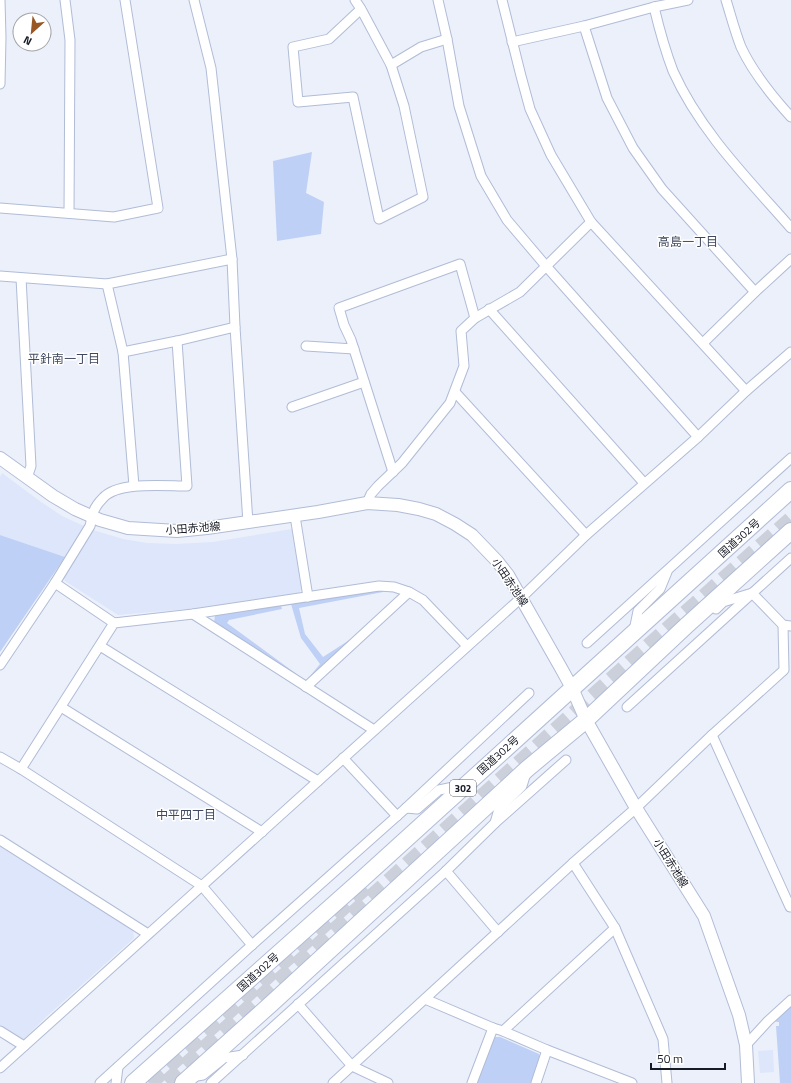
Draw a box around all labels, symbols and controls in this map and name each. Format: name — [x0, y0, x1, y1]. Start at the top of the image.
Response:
north arrow — [12, 12, 52, 52]
text: N — [20, 32, 34, 50]
district label: 高島一丁目 — [658, 232, 718, 251]
district label: 平針南一丁目 — [28, 349, 100, 368]
street label: 国道302号 — [715, 515, 763, 561]
street label: 小田赤池線 — [165, 518, 221, 538]
street label: 小田赤池線 — [488, 555, 532, 609]
street label: 国道302号 — [474, 732, 522, 778]
road number: 302 — [450, 780, 476, 796]
district label: 中平四丁目 — [156, 805, 216, 824]
street label: 小田赤池線 — [650, 835, 692, 891]
street label: 国道302号 — [234, 949, 282, 995]
scale bar — [651, 1045, 725, 1071]
text: 50 m — [657, 1049, 683, 1068]

